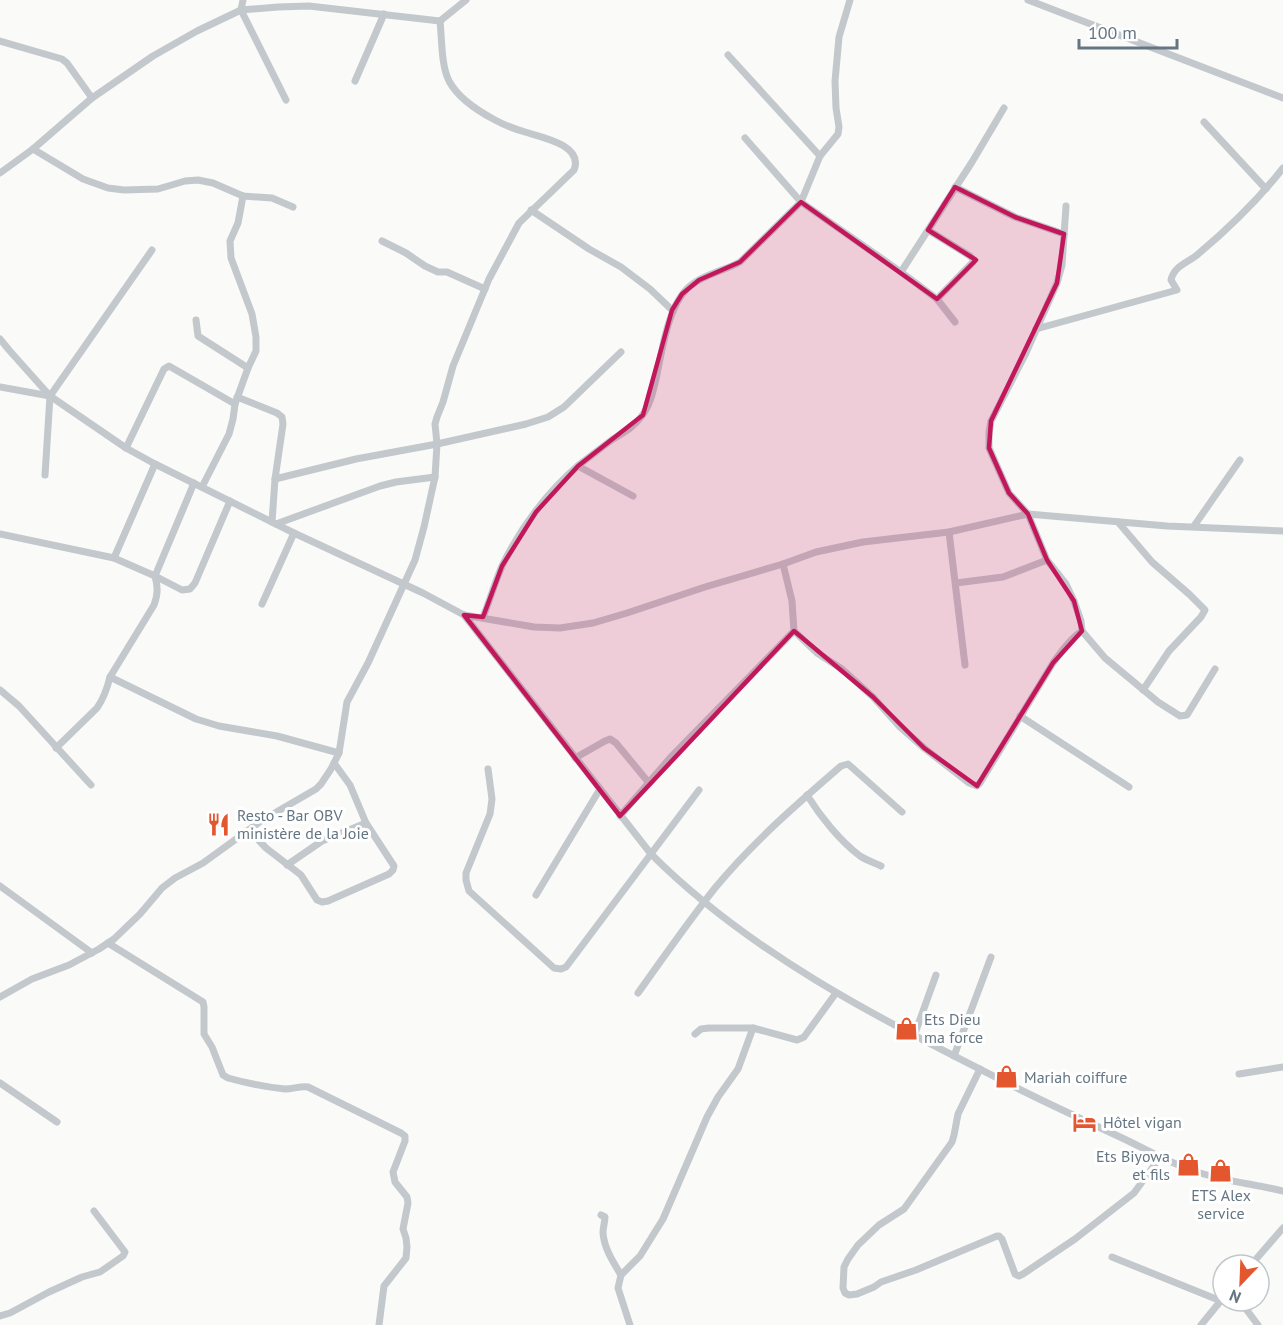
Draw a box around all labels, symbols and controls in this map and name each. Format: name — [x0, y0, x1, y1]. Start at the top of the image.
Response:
scale bar — [1079, 12, 1176, 50]
text: 100 m — [1088, 21, 1137, 44]
place label: Resto - Bar OBV ministère de la Joie — [237, 805, 369, 843]
restaurant icon: Resto - Bar OBV ministère de la Joie — [206, 811, 232, 837]
place label: Ets Dieu ma force — [924, 1009, 983, 1047]
shop icon: Ets Dieu ma force — [893, 1015, 919, 1041]
shop icon: Mariah coiffure — [993, 1064, 1019, 1090]
place label: Mariah coiffure — [1024, 1067, 1127, 1087]
hotel icon: Hôtel vigan — [1072, 1109, 1098, 1135]
place label: Hôtel vigan — [1103, 1112, 1182, 1132]
place label: Ets Biyowa et fils — [1096, 1146, 1170, 1184]
shop icon: Ets Biyowa et fils — [1175, 1152, 1201, 1178]
shop icon: ETS Alex service — [1208, 1157, 1234, 1183]
place label: ETS Alex service — [1191, 1185, 1251, 1223]
north arrow — [1211, 1253, 1271, 1313]
text: N — [1226, 1286, 1244, 1308]

